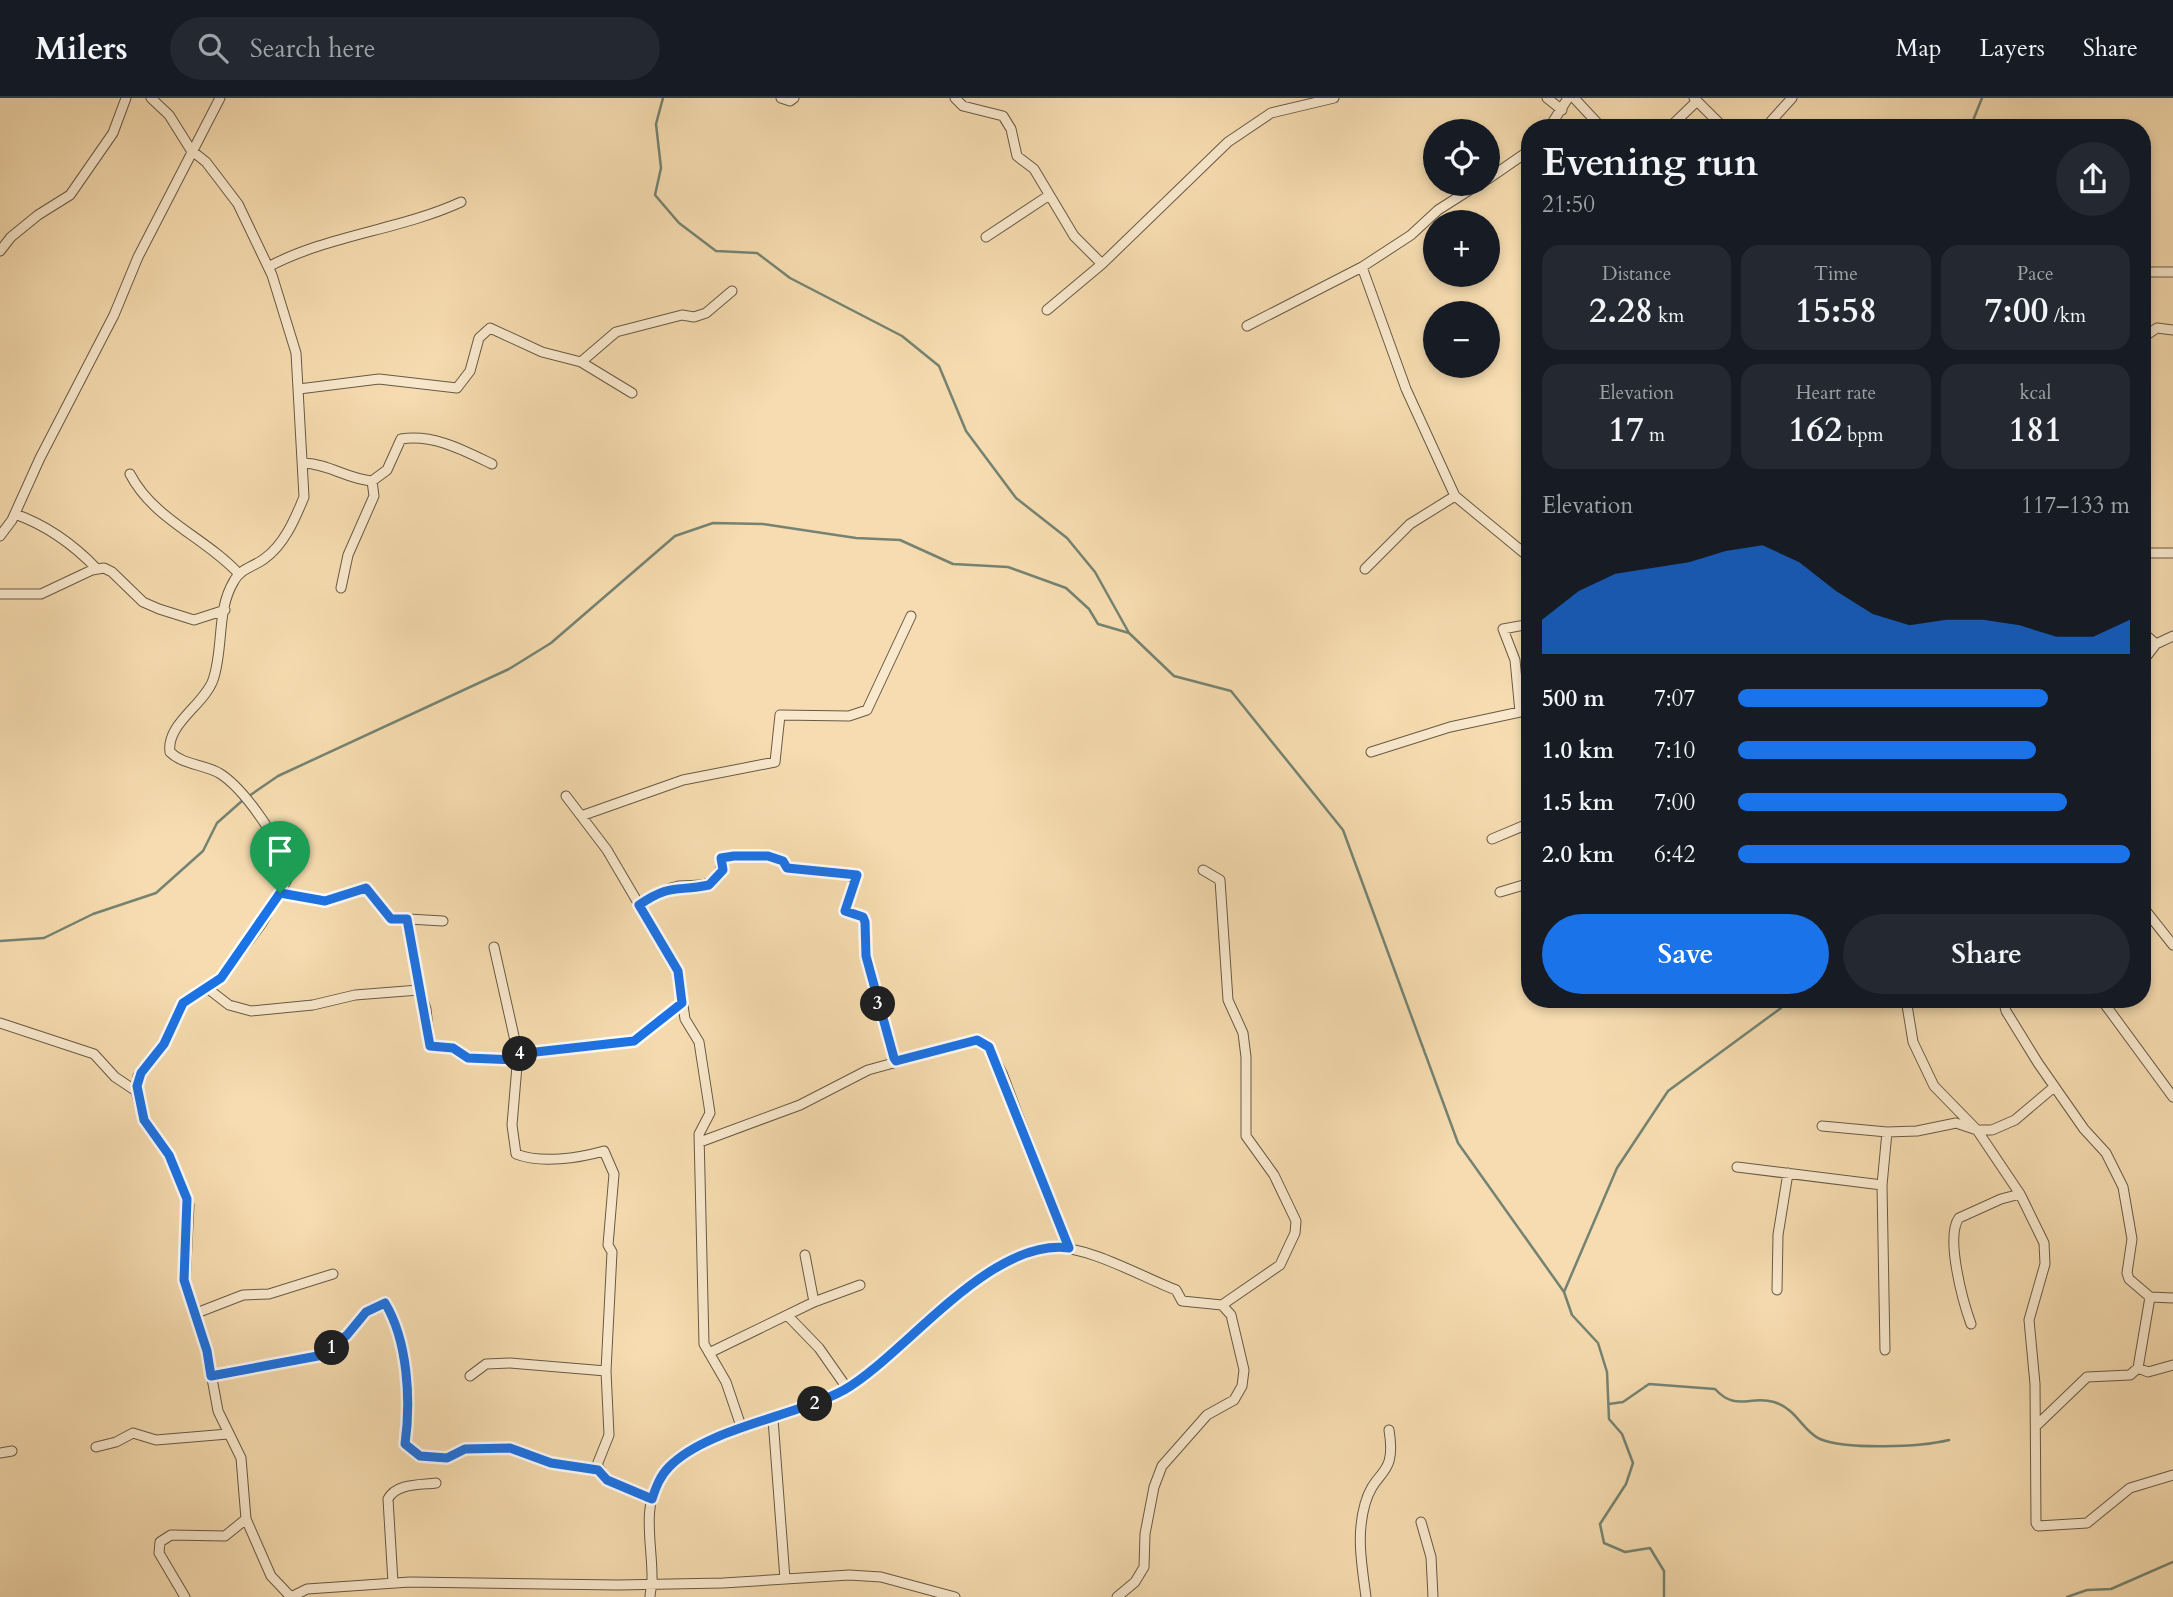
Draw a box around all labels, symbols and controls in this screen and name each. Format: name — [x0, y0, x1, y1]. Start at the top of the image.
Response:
search box — [170, 17, 660, 80]
text: Milers — [35, 26, 128, 71]
icon: search — [194, 29, 232, 67]
text: Search here — [250, 31, 376, 66]
text: Map — [1896, 32, 1942, 65]
text: Layers — [1980, 32, 2045, 65]
text: Share — [2083, 32, 2138, 65]
map controls — [1423, 119, 1500, 378]
button: locate — [1423, 119, 1500, 196]
text: Evening run — [1542, 137, 1758, 189]
button: share — [2056, 142, 2130, 216]
text: 21:50 — [1542, 189, 1595, 220]
button: + — [1423, 210, 1500, 287]
text: Distance — [1602, 261, 1671, 287]
text: Time — [1814, 261, 1858, 287]
text: Pace — [2017, 261, 2054, 287]
text: 2.28 — [1589, 287, 1653, 335]
text: 15:58 — [1795, 287, 1877, 335]
text: 7:00 — [1985, 287, 2049, 335]
button: − — [1423, 301, 1500, 378]
text: km — [1653, 303, 1684, 329]
text: /km — [2049, 303, 2086, 329]
text: Elevation — [1599, 380, 1674, 406]
text: Heart rate — [1796, 380, 1876, 406]
text: kcal — [2019, 380, 2051, 406]
text: 17 — [1608, 406, 1644, 454]
text: 162 — [1788, 406, 1842, 454]
text: 181 — [2008, 406, 2062, 454]
text: m — [1644, 422, 1665, 448]
text: bpm — [1842, 422, 1884, 448]
text: Elevation — [1542, 490, 1633, 521]
text: 117–133 m — [2021, 490, 2130, 521]
text: 500 m — [1542, 683, 1605, 714]
text: 7:07 — [1654, 683, 1695, 714]
text: 1.0 km — [1542, 735, 1614, 766]
text: 7:10 — [1654, 735, 1695, 766]
text: 1.5 km — [1542, 787, 1614, 818]
text: 7:00 — [1654, 787, 1695, 818]
pin — [250, 821, 310, 893]
icon: arrive — [261, 832, 299, 870]
text: 2.0 km — [1542, 839, 1614, 870]
text: 6:42 — [1654, 839, 1695, 870]
button: Save — [1542, 914, 1829, 994]
button: Share — [1843, 914, 2130, 994]
pin: 3 — [860, 986, 896, 1021]
text: 3 — [873, 990, 882, 1016]
pin: 4 — [503, 1037, 538, 1072]
text: 4 — [515, 1040, 524, 1066]
pin: 1 — [314, 1330, 350, 1366]
text: 1 — [327, 1334, 336, 1360]
pin: 2 — [798, 1386, 832, 1422]
text: 2 — [810, 1390, 819, 1416]

